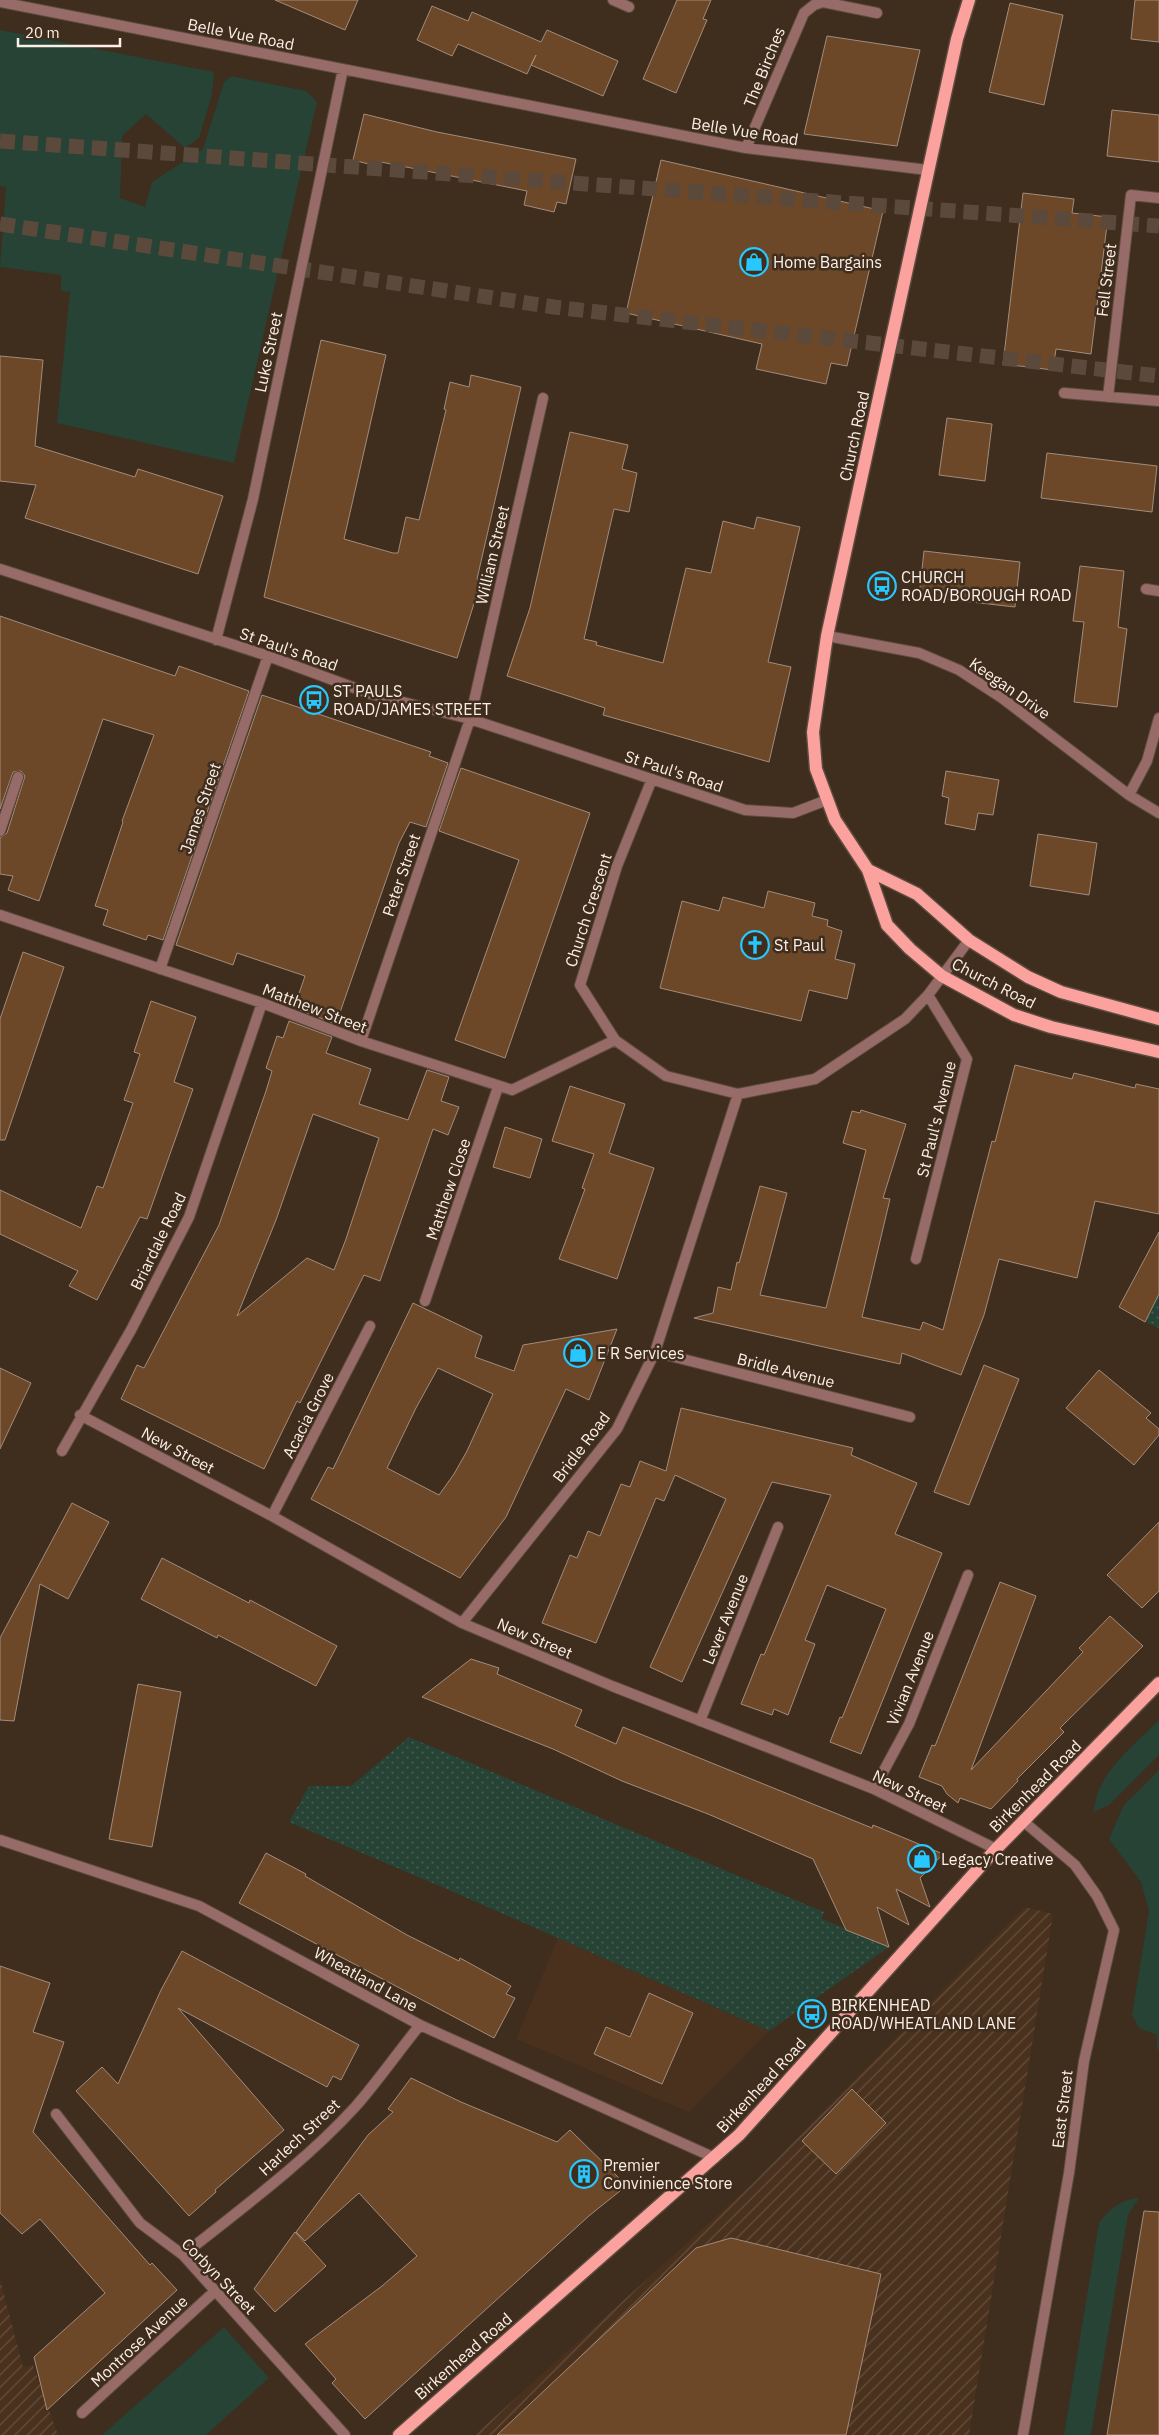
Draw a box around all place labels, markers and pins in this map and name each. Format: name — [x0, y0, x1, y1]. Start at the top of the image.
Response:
shop icon: Home Bargains — [739, 247, 769, 277]
place label: Home Bargains — [773, 252, 882, 272]
place label: CHURCH ROAD/BOROUGH ROAD — [901, 567, 1072, 605]
bus stop icon: CHURCH ROAD/BOROUGH ROAD — [867, 571, 897, 601]
place label: ST PAULS ROAD/JAMES STREET — [333, 681, 491, 719]
bus stop icon: ST PAULS ROAD/JAMES STREET — [299, 685, 329, 715]
church icon: St Paul — [740, 930, 770, 960]
place label: St Paul — [774, 935, 824, 955]
shop icon: E R Services — [563, 1338, 593, 1368]
place label: E R Services — [597, 1343, 685, 1363]
shop icon: Legacy Creative — [907, 1844, 937, 1874]
place label: Legacy Creative — [941, 1849, 1054, 1869]
place label: BIRKENHEAD ROAD/WHEATLAND LANE — [831, 1995, 1016, 2033]
bus stop icon: BIRKENHEAD ROAD/WHEATLAND LANE — [797, 1999, 827, 2029]
place label: Premier Convinience Store — [603, 2155, 733, 2193]
building icon: Premier Convinience Store — [569, 2159, 599, 2189]

